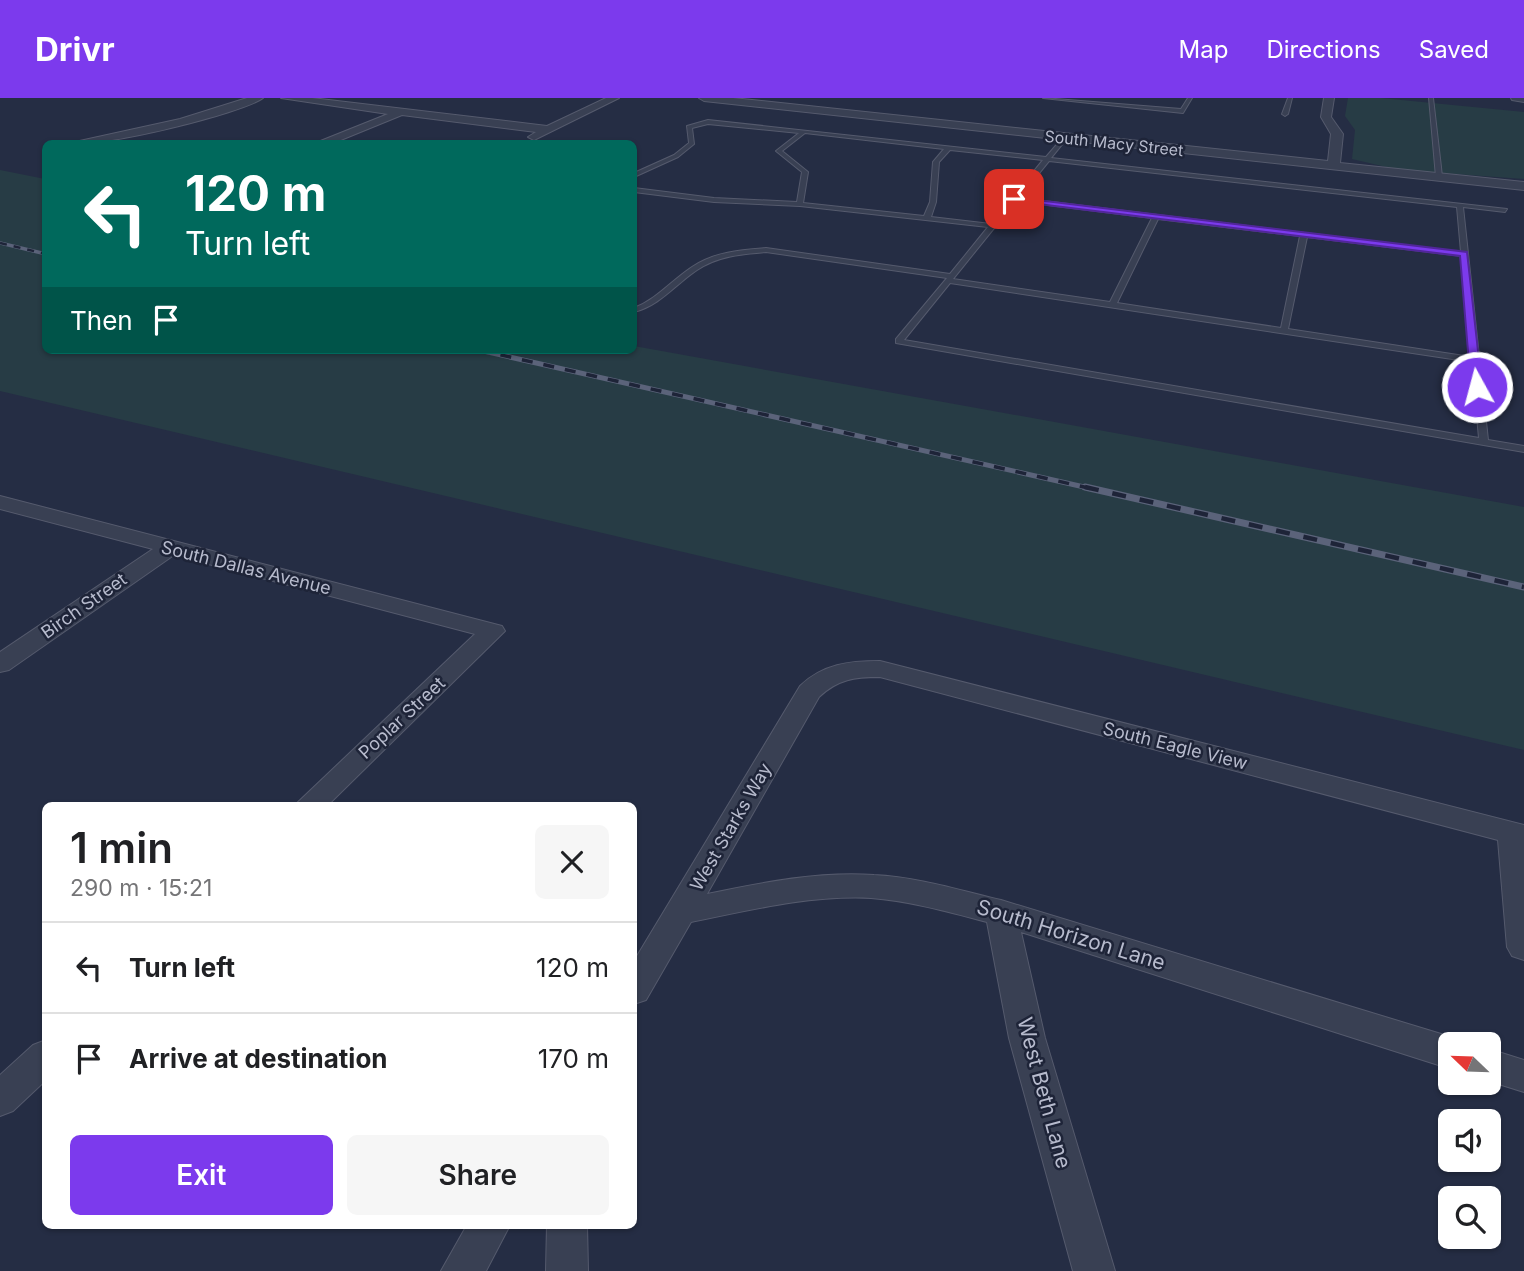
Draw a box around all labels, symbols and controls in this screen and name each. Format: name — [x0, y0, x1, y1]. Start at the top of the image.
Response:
text: Drivr — [35, 29, 115, 69]
text: Map — [1179, 35, 1228, 64]
text: Directions — [1266, 35, 1381, 64]
text: Saved — [1419, 35, 1489, 64]
street label: South Macy Street — [1044, 126, 1184, 160]
text: 120 m — [185, 164, 326, 223]
icon: left — [70, 168, 161, 259]
pin — [984, 169, 1044, 229]
icon: arrive — [995, 180, 1033, 218]
text: Turn left — [185, 224, 310, 263]
icon: arrive — [147, 301, 185, 339]
text: Then — [70, 305, 133, 336]
position arrow — [1440, 350, 1514, 424]
street label: South Dallas Avenue — [159, 536, 333, 599]
street label: Birch Street — [37, 568, 131, 643]
street label: Poplar Street — [354, 672, 449, 763]
street label: South Eagle View — [1101, 717, 1250, 774]
street label: West Starks Way — [686, 759, 776, 894]
text: 1 min — [70, 822, 173, 873]
button: close — [535, 825, 609, 899]
text: 290 m · 15:21 — [70, 874, 212, 902]
street label: South Horizon Lane — [974, 894, 1168, 975]
icon: left — [70, 949, 108, 987]
text: Turn left — [129, 952, 235, 983]
text: 120 m — [536, 952, 609, 983]
street label: West Beth Lane — [1012, 1015, 1077, 1171]
north arrow — [1438, 1032, 1502, 1096]
map controls — [1438, 1032, 1501, 1249]
icon: arrive — [70, 1040, 108, 1078]
text: Arrive at destination — [129, 1043, 388, 1074]
text: 170 m — [538, 1043, 609, 1074]
button: sound — [1438, 1109, 1501, 1172]
button: Exit — [70, 1135, 333, 1215]
button: Share — [347, 1135, 609, 1215]
button: search — [1438, 1186, 1501, 1249]

